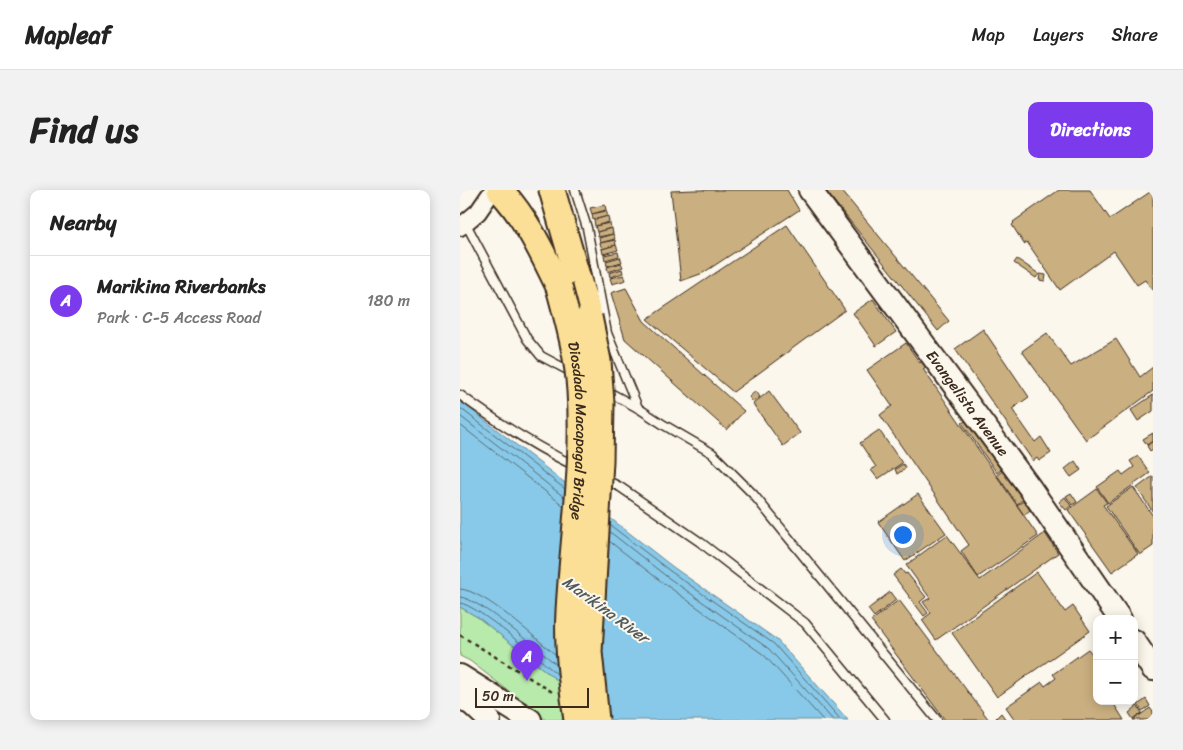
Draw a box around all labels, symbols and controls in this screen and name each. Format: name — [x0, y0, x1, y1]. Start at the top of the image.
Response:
text: Mapleaf — [25, 14, 111, 56]
text: Map — [972, 19, 1005, 51]
text: Layers — [1033, 19, 1084, 51]
text: Share — [1112, 19, 1158, 51]
text: Find us — [30, 99, 138, 161]
button: Directions — [1028, 102, 1153, 158]
text: Nearby — [50, 204, 116, 242]
text: Marikina Riverbanks — [97, 270, 266, 303]
text: A — [61, 286, 71, 315]
text: 180 m — [367, 286, 410, 315]
text: Park · C-5 Access Road — [97, 303, 261, 332]
street label: Diosdado Macapagal Bridge — [560, 339, 594, 521]
street label: Evangelista Avenue — [919, 344, 1016, 462]
your location — [890, 522, 916, 548]
water label: Marikina River — [556, 568, 658, 653]
map controls — [1093, 615, 1138, 705]
button: + — [1093, 615, 1138, 660]
pin: A — [511, 640, 543, 681]
button: − — [1093, 660, 1138, 705]
text: 50 m — [482, 684, 514, 709]
scale bar — [475, 685, 589, 708]

